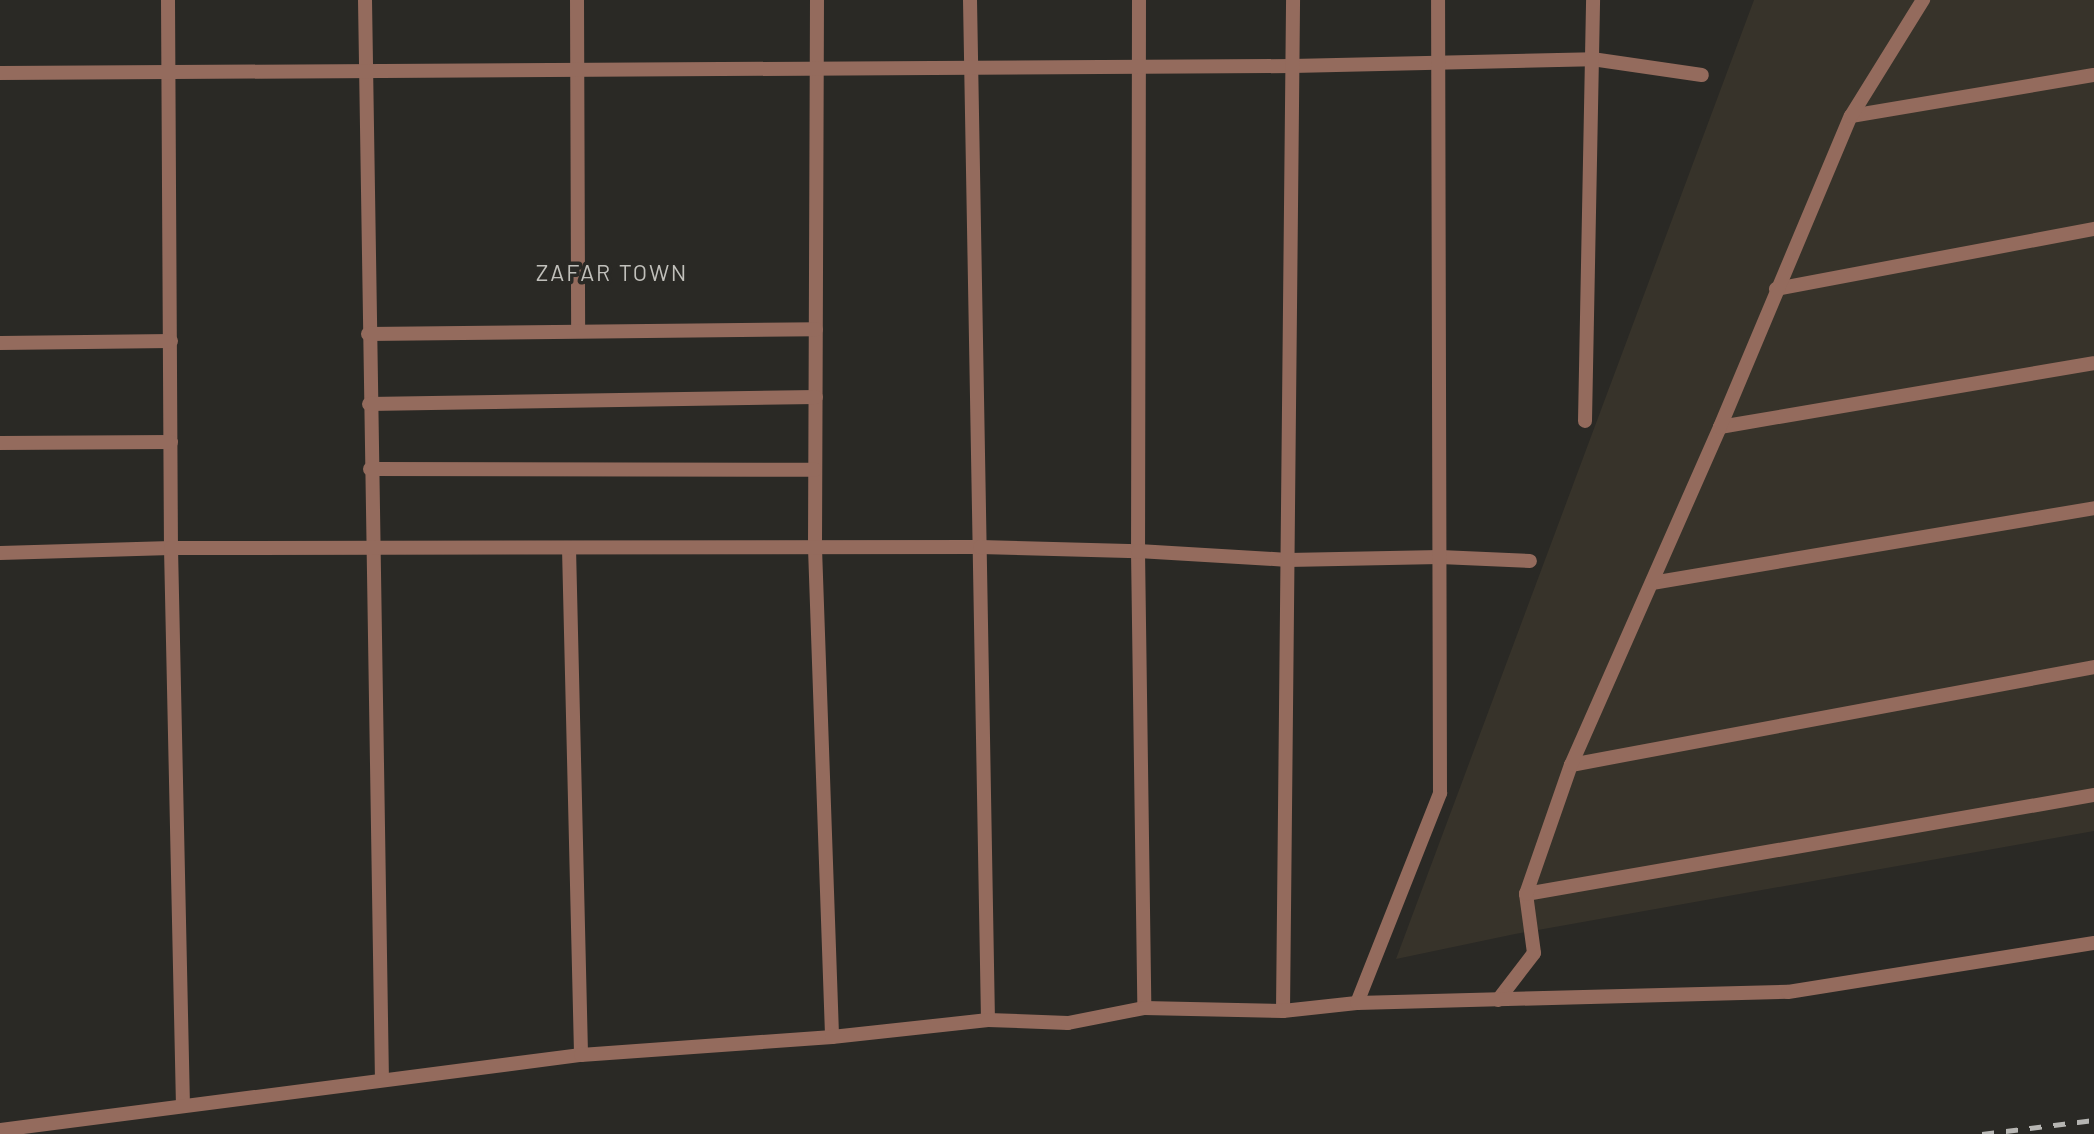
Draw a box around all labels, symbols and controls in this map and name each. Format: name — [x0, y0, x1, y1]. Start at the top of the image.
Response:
district label: ZAFAR TOWN — [537, 258, 687, 286]

